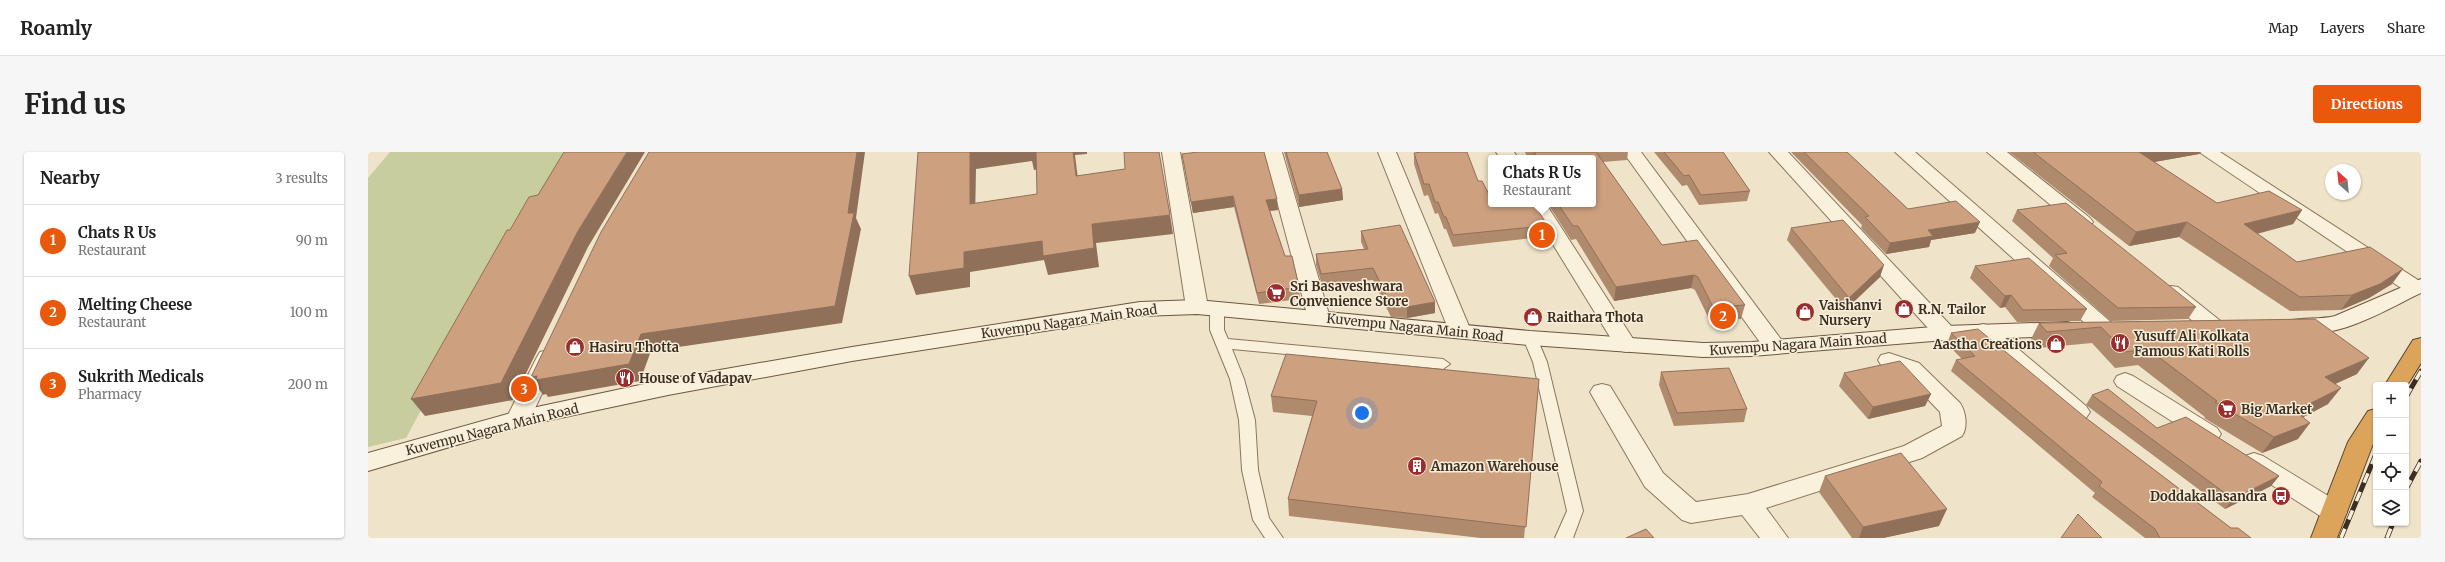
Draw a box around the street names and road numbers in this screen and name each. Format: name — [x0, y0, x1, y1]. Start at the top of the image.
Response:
street label: Kuvempu Nagara Main Road — [980, 301, 1158, 342]
street label: Kuvempu Nagara Main Road — [1326, 310, 1504, 345]
street label: Kuvempu Nagara Main Road — [1709, 330, 1887, 359]
street label: Kuvempu Nagara Main Road — [404, 400, 581, 459]

